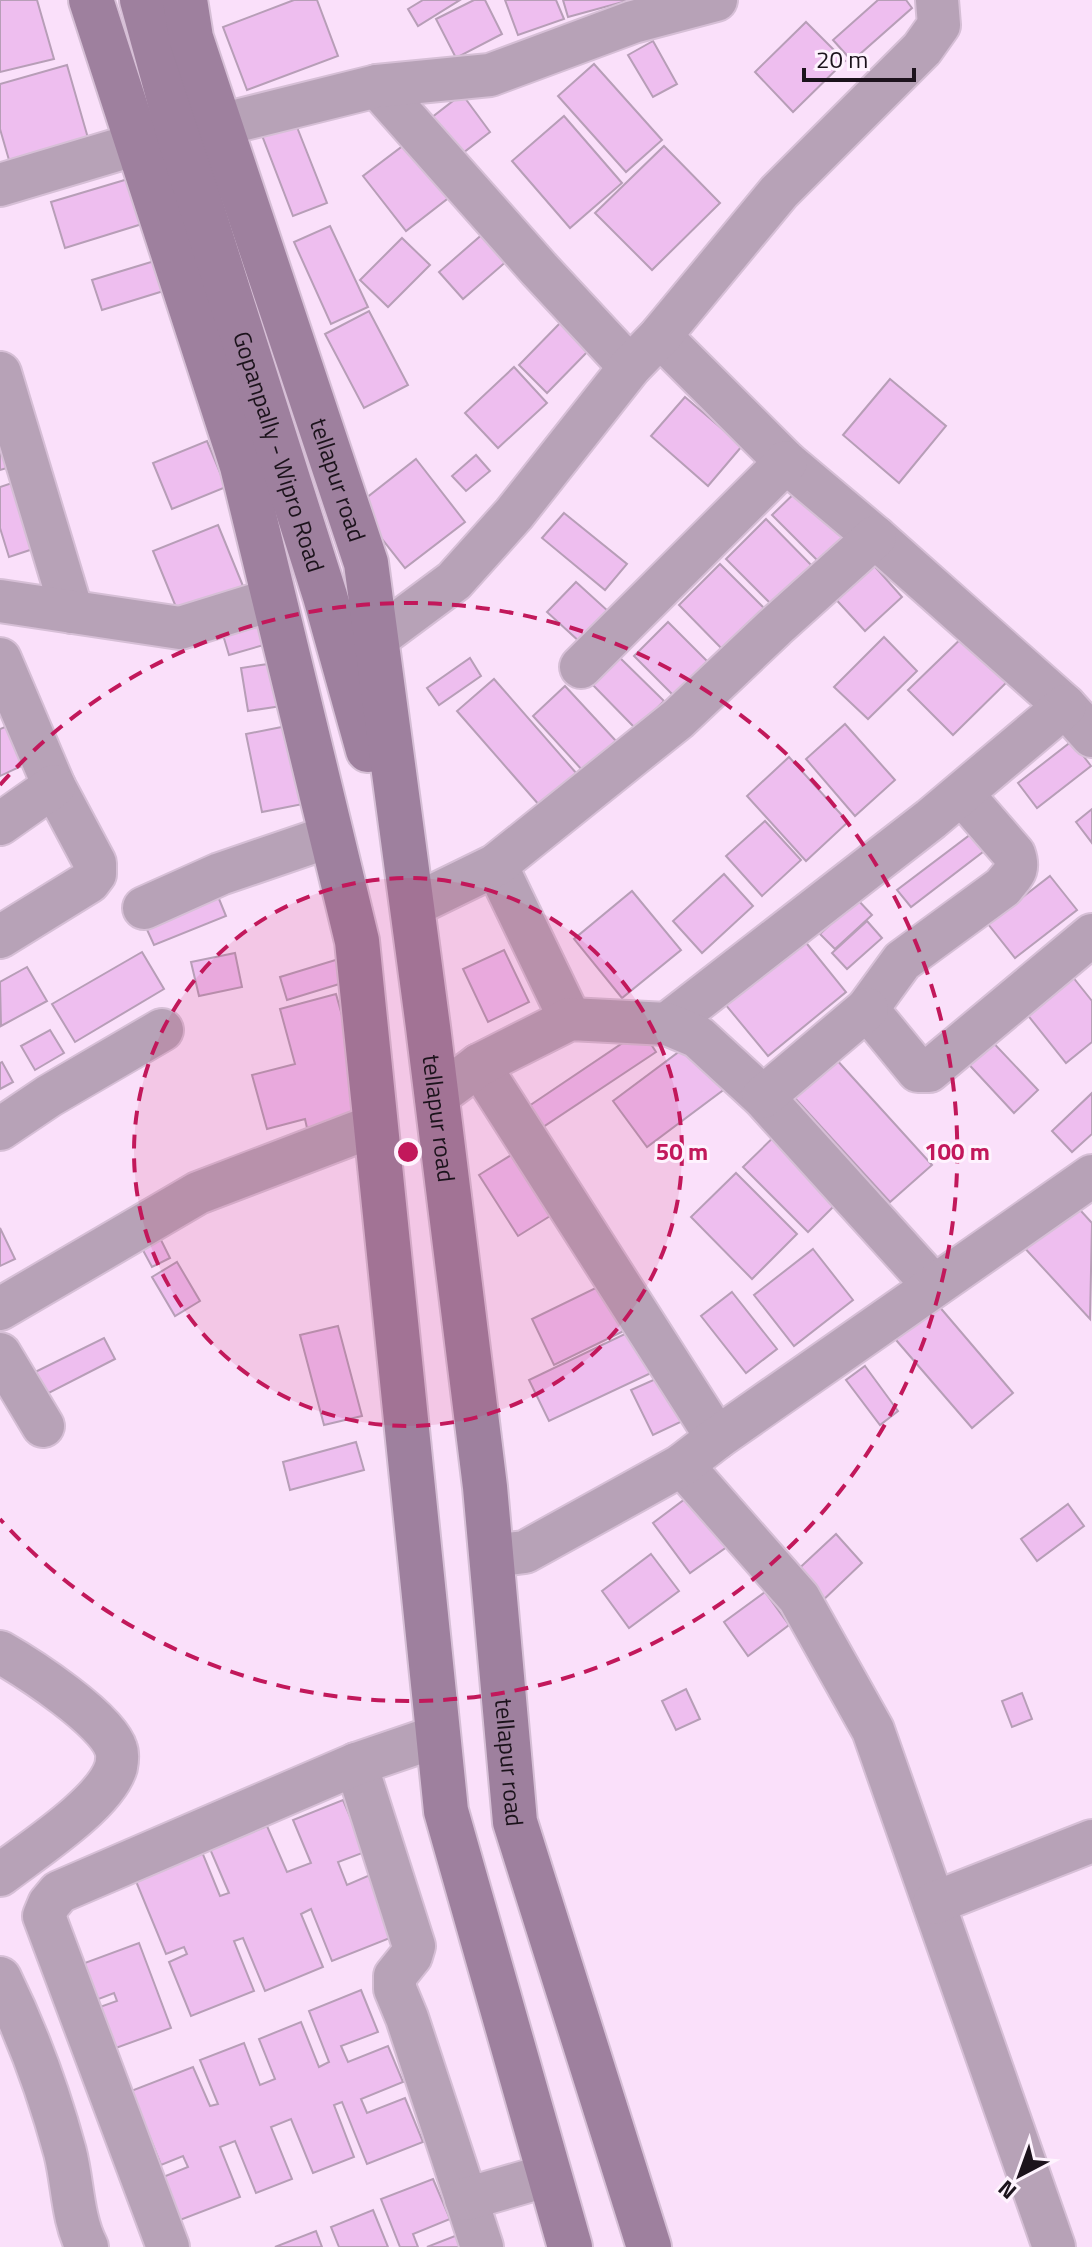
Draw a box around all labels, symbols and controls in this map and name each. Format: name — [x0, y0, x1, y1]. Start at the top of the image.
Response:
scale bar — [804, 32, 914, 82]
text: 20 m — [816, 41, 868, 77]
street label: Gopanpally - Wipro Road — [224, 327, 334, 576]
street label: tellapur road — [301, 413, 376, 546]
street label: tellapur road — [414, 1052, 465, 1184]
text: 50 m — [656, 1133, 708, 1169]
text: 100 m — [924, 1133, 990, 1169]
centre of rings — [394, 1138, 422, 1166]
street label: tellapur road — [486, 1697, 533, 1828]
north arrow — [980, 2135, 1060, 2215]
text: N — [990, 2172, 1024, 2208]

